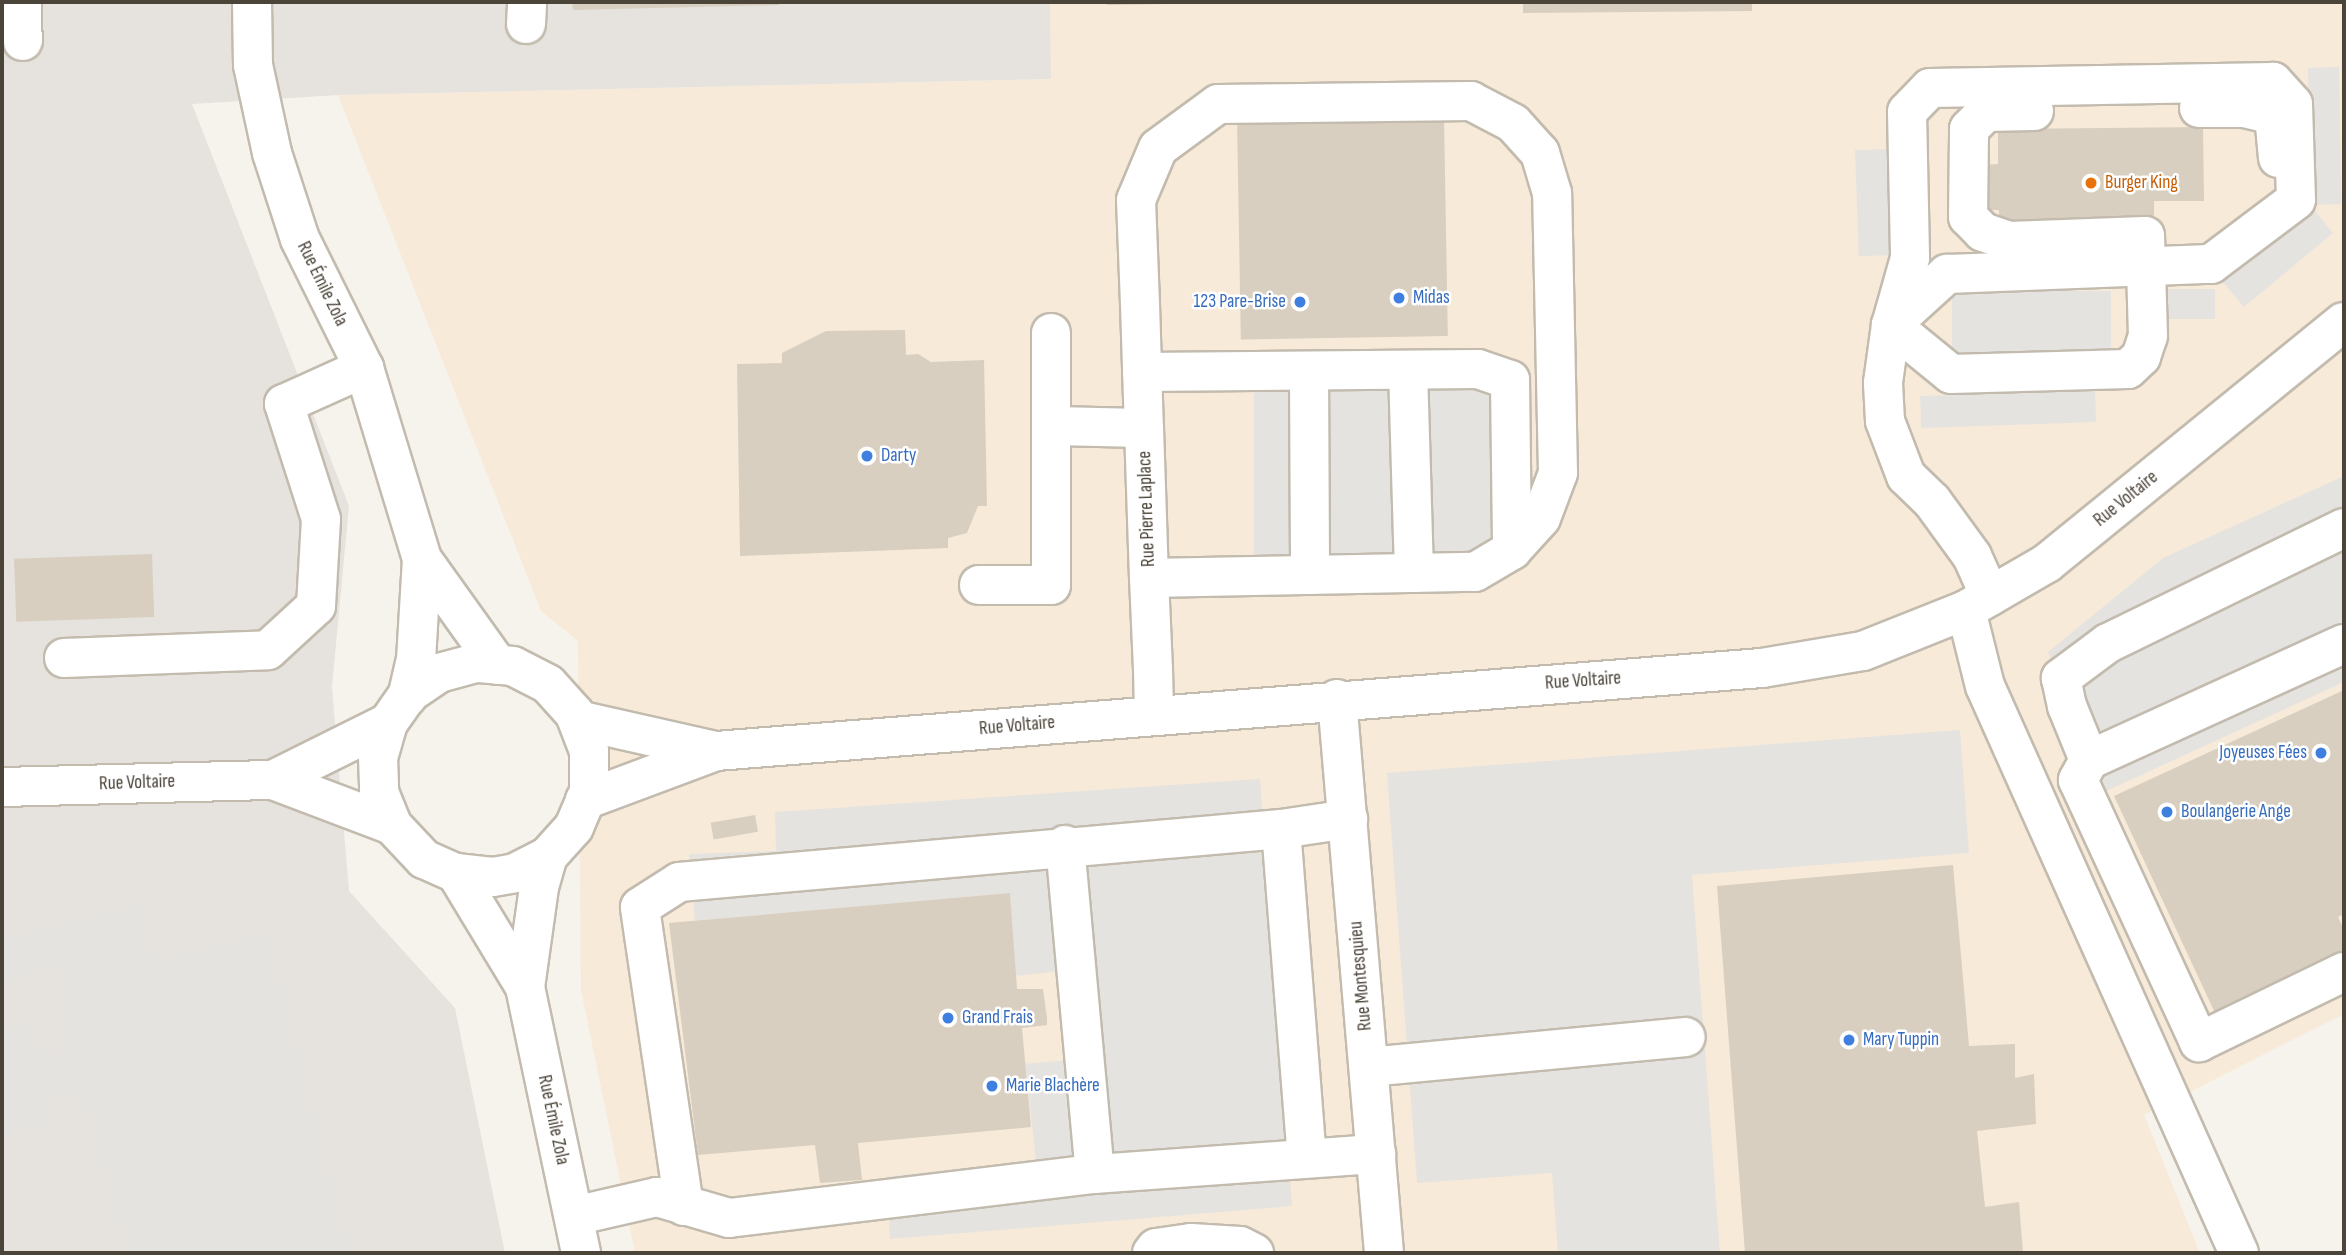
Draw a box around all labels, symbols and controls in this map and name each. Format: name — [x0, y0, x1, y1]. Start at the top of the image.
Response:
place label: Burger King — [2105, 172, 2178, 194]
marker: Burger King — [2083, 175, 2099, 191]
street label: Rue Émile Zola — [292, 238, 352, 330]
place label: Midas — [1413, 287, 1450, 309]
marker: Midas — [1391, 290, 1407, 306]
place label: 123 Pare-Brise — [1194, 291, 1286, 313]
marker: 123 Pare-Brise — [1292, 294, 1308, 310]
place label: Darty — [881, 445, 916, 467]
marker: Darty — [859, 448, 875, 464]
street label: Rue Pierre Laplace — [1134, 451, 1160, 567]
street label: Rue Voltaire — [2089, 466, 2163, 532]
street label: Rue Voltaire — [1544, 667, 1622, 695]
street label: Rue Voltaire — [978, 711, 1056, 741]
place label: Joyeuses Fées — [2219, 742, 2307, 764]
marker: Joyeuses Fées — [2313, 745, 2329, 761]
street label: Rue Voltaire — [99, 770, 175, 796]
place label: Boulangerie Ange — [2181, 801, 2291, 823]
marker: Boulangerie Ange — [2159, 804, 2175, 820]
street label: Rue Montesquieu — [1345, 920, 1377, 1032]
place label: Grand Frais — [962, 1007, 1033, 1029]
marker: Grand Frais — [940, 1010, 956, 1026]
place label: Mary Tuppin — [1863, 1029, 1939, 1051]
marker: Mary Tuppin — [1841, 1032, 1857, 1048]
street label: Rue Émile Zola — [532, 1073, 574, 1167]
place label: Marie Blachère — [1006, 1075, 1100, 1097]
marker: Marie Blachère — [984, 1078, 1000, 1094]

